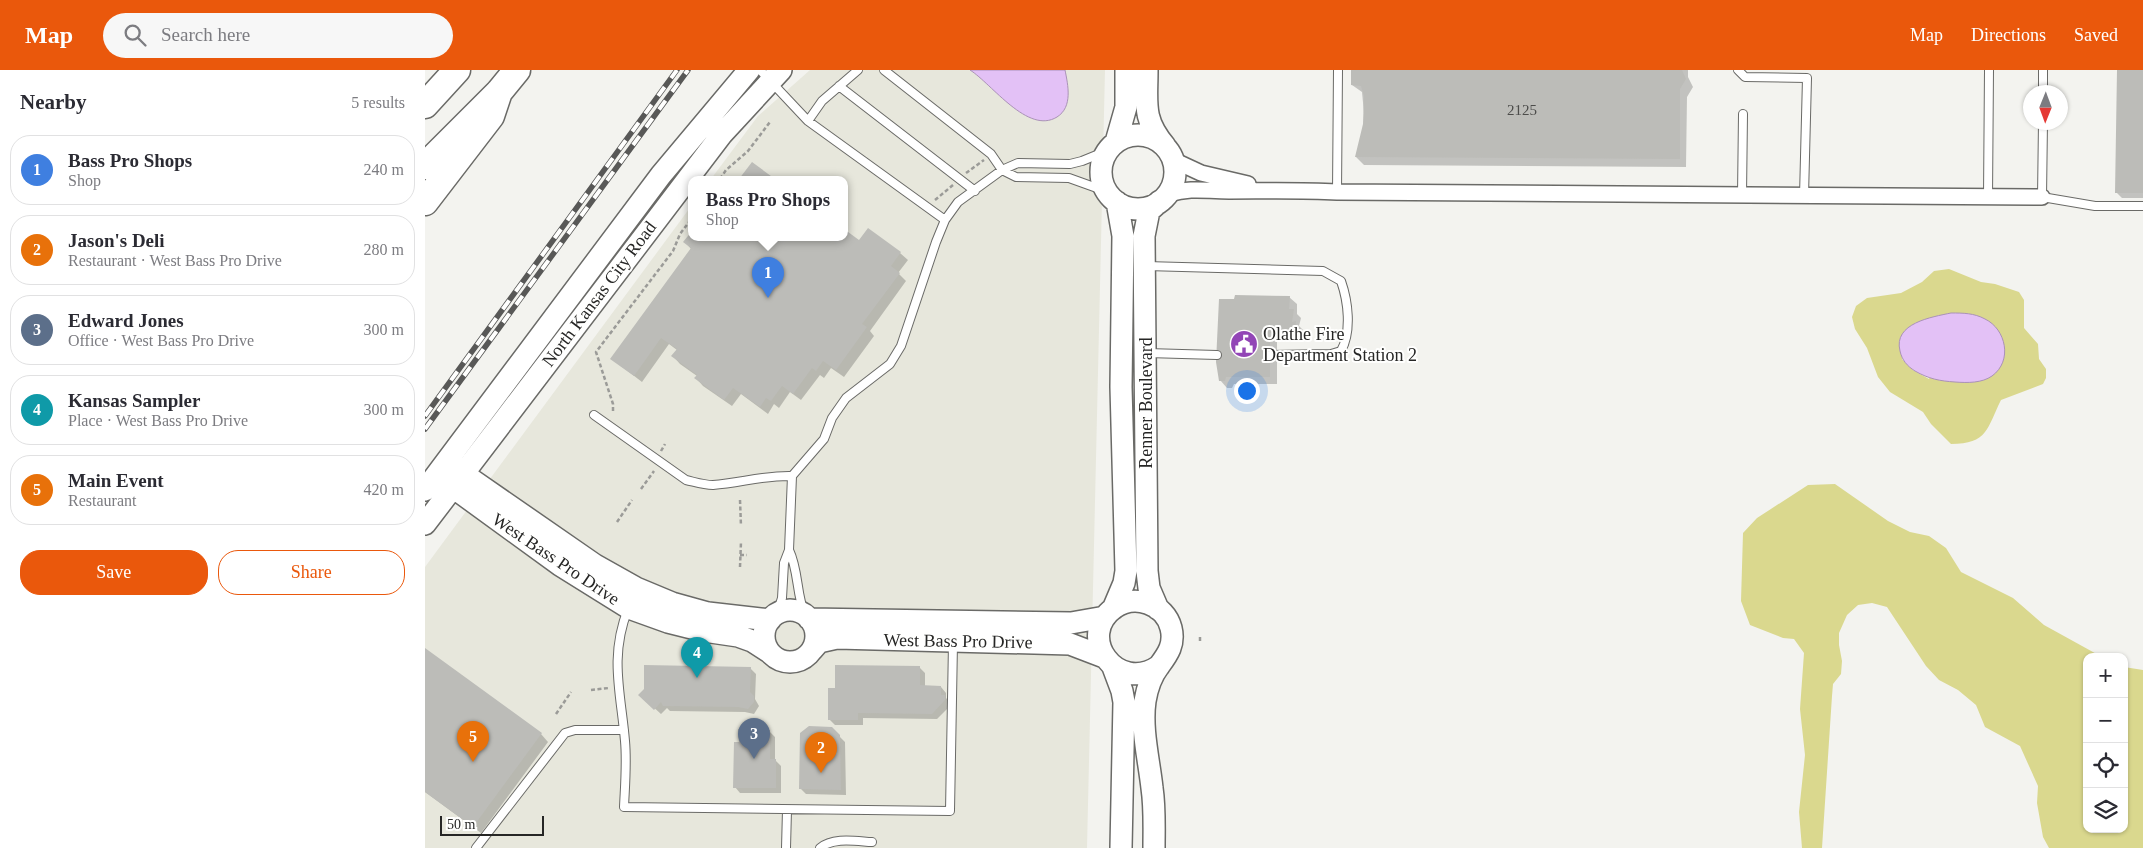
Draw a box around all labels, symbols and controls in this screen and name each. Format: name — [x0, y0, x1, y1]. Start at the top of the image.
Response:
search box — [103, 13, 453, 58]
icon: search — [121, 21, 149, 49]
text: Map — [25, 22, 73, 48]
text: Search here — [161, 24, 250, 45]
text: Map — [1910, 25, 1943, 45]
text: Directions — [1971, 25, 2046, 45]
text: Saved — [2074, 25, 2118, 45]
north arrow — [2023, 85, 2068, 130]
text: Nearby — [20, 90, 87, 114]
text: 5 results — [351, 94, 405, 111]
house number: 2125 — [1507, 102, 1537, 118]
text: Bass Pro Shops — [68, 150, 192, 171]
text: 1 — [33, 161, 41, 178]
text: 240 m — [364, 161, 404, 178]
text: Shop — [68, 172, 101, 189]
popup — [688, 176, 848, 241]
text: Bass Pro Shops — [706, 189, 830, 210]
text: Shop — [706, 211, 739, 228]
street label: North Kansas City Road — [538, 218, 660, 370]
text: Jason's Deli — [68, 230, 165, 251]
text: 2 — [33, 241, 41, 258]
text: 280 m — [364, 241, 404, 258]
text: Restaurant · West Bass Pro Drive — [68, 252, 282, 269]
pin: 1 — [752, 257, 784, 298]
text: Edward Jones — [68, 310, 184, 331]
text: 3 — [33, 321, 41, 338]
text: 300 m — [364, 321, 404, 338]
place label: Olathe Fire Department Station 2 — [1263, 324, 1417, 365]
public building icon: Olathe Fire Department Station 2 — [1229, 329, 1259, 359]
text: Office · West Bass Pro Drive — [68, 332, 254, 349]
street label: Renner Boulevard — [1136, 337, 1156, 469]
your location — [1234, 378, 1260, 404]
text: Kansas Sampler — [68, 390, 201, 411]
text: 4 — [33, 401, 41, 418]
text: 300 m — [364, 401, 404, 418]
text: Place · West Bass Pro Drive — [68, 412, 248, 429]
text: Main Event — [68, 470, 164, 491]
text: 5 — [33, 481, 41, 498]
text: 420 m — [364, 481, 404, 498]
text: Restaurant — [68, 492, 136, 509]
street label: West Bass Pro Drive — [489, 509, 623, 609]
button: Save — [20, 550, 208, 595]
button: Share — [218, 550, 405, 595]
street label: West Bass Pro Drive — [883, 630, 1033, 652]
pin: 4 — [681, 637, 713, 678]
map controls — [2083, 653, 2128, 833]
button: + — [2083, 653, 2128, 698]
button: − — [2083, 698, 2128, 743]
pin: 3 — [738, 718, 770, 759]
pin: 5 — [457, 721, 489, 762]
pin: 2 — [805, 732, 837, 773]
button: locate — [2083, 743, 2128, 788]
button: layers — [2083, 788, 2128, 833]
scale bar — [440, 813, 544, 836]
text: 50 m — [447, 817, 475, 832]

